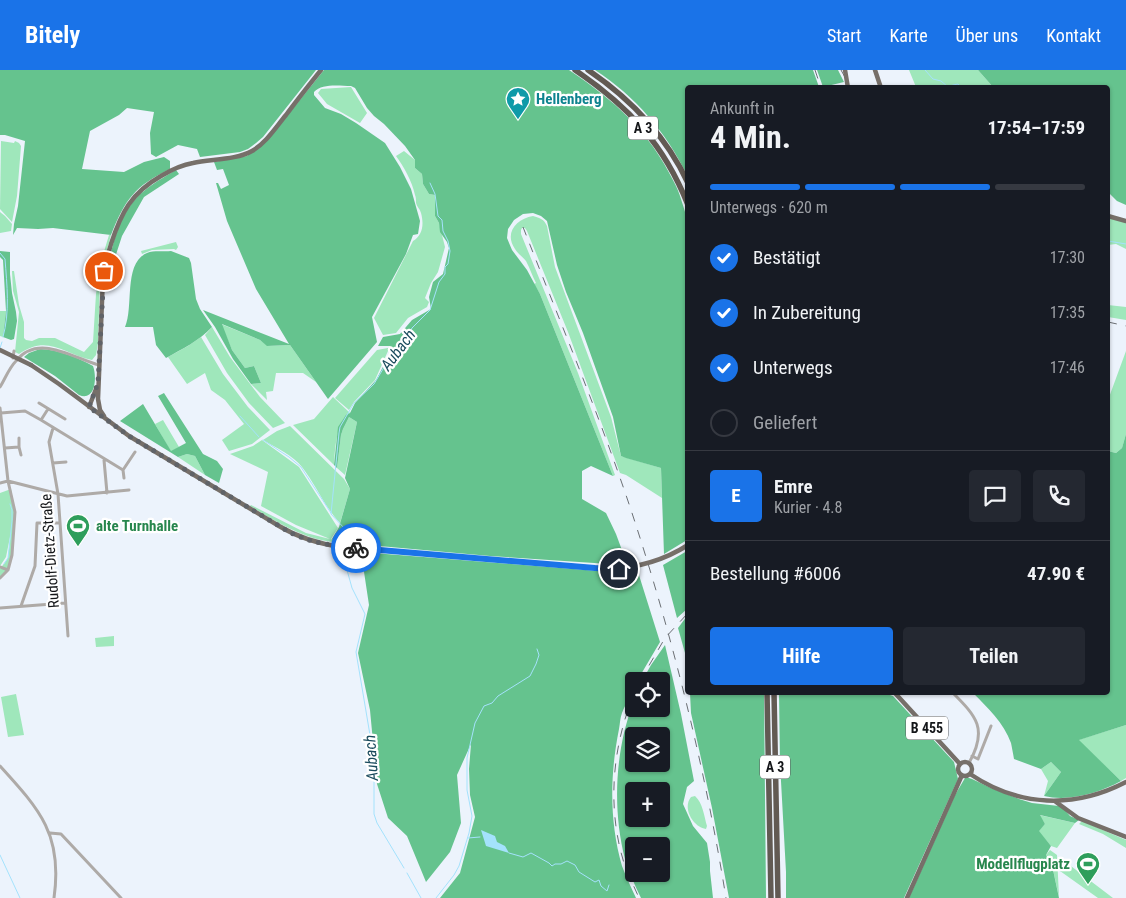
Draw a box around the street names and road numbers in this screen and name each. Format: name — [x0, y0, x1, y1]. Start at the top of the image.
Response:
road number: A 3 — [628, 116, 658, 140]
street label: Rudolf-Dietz-Straße — [37, 493, 63, 609]
road number: B 455 — [906, 716, 948, 740]
road number: A 3 — [760, 756, 790, 779]

